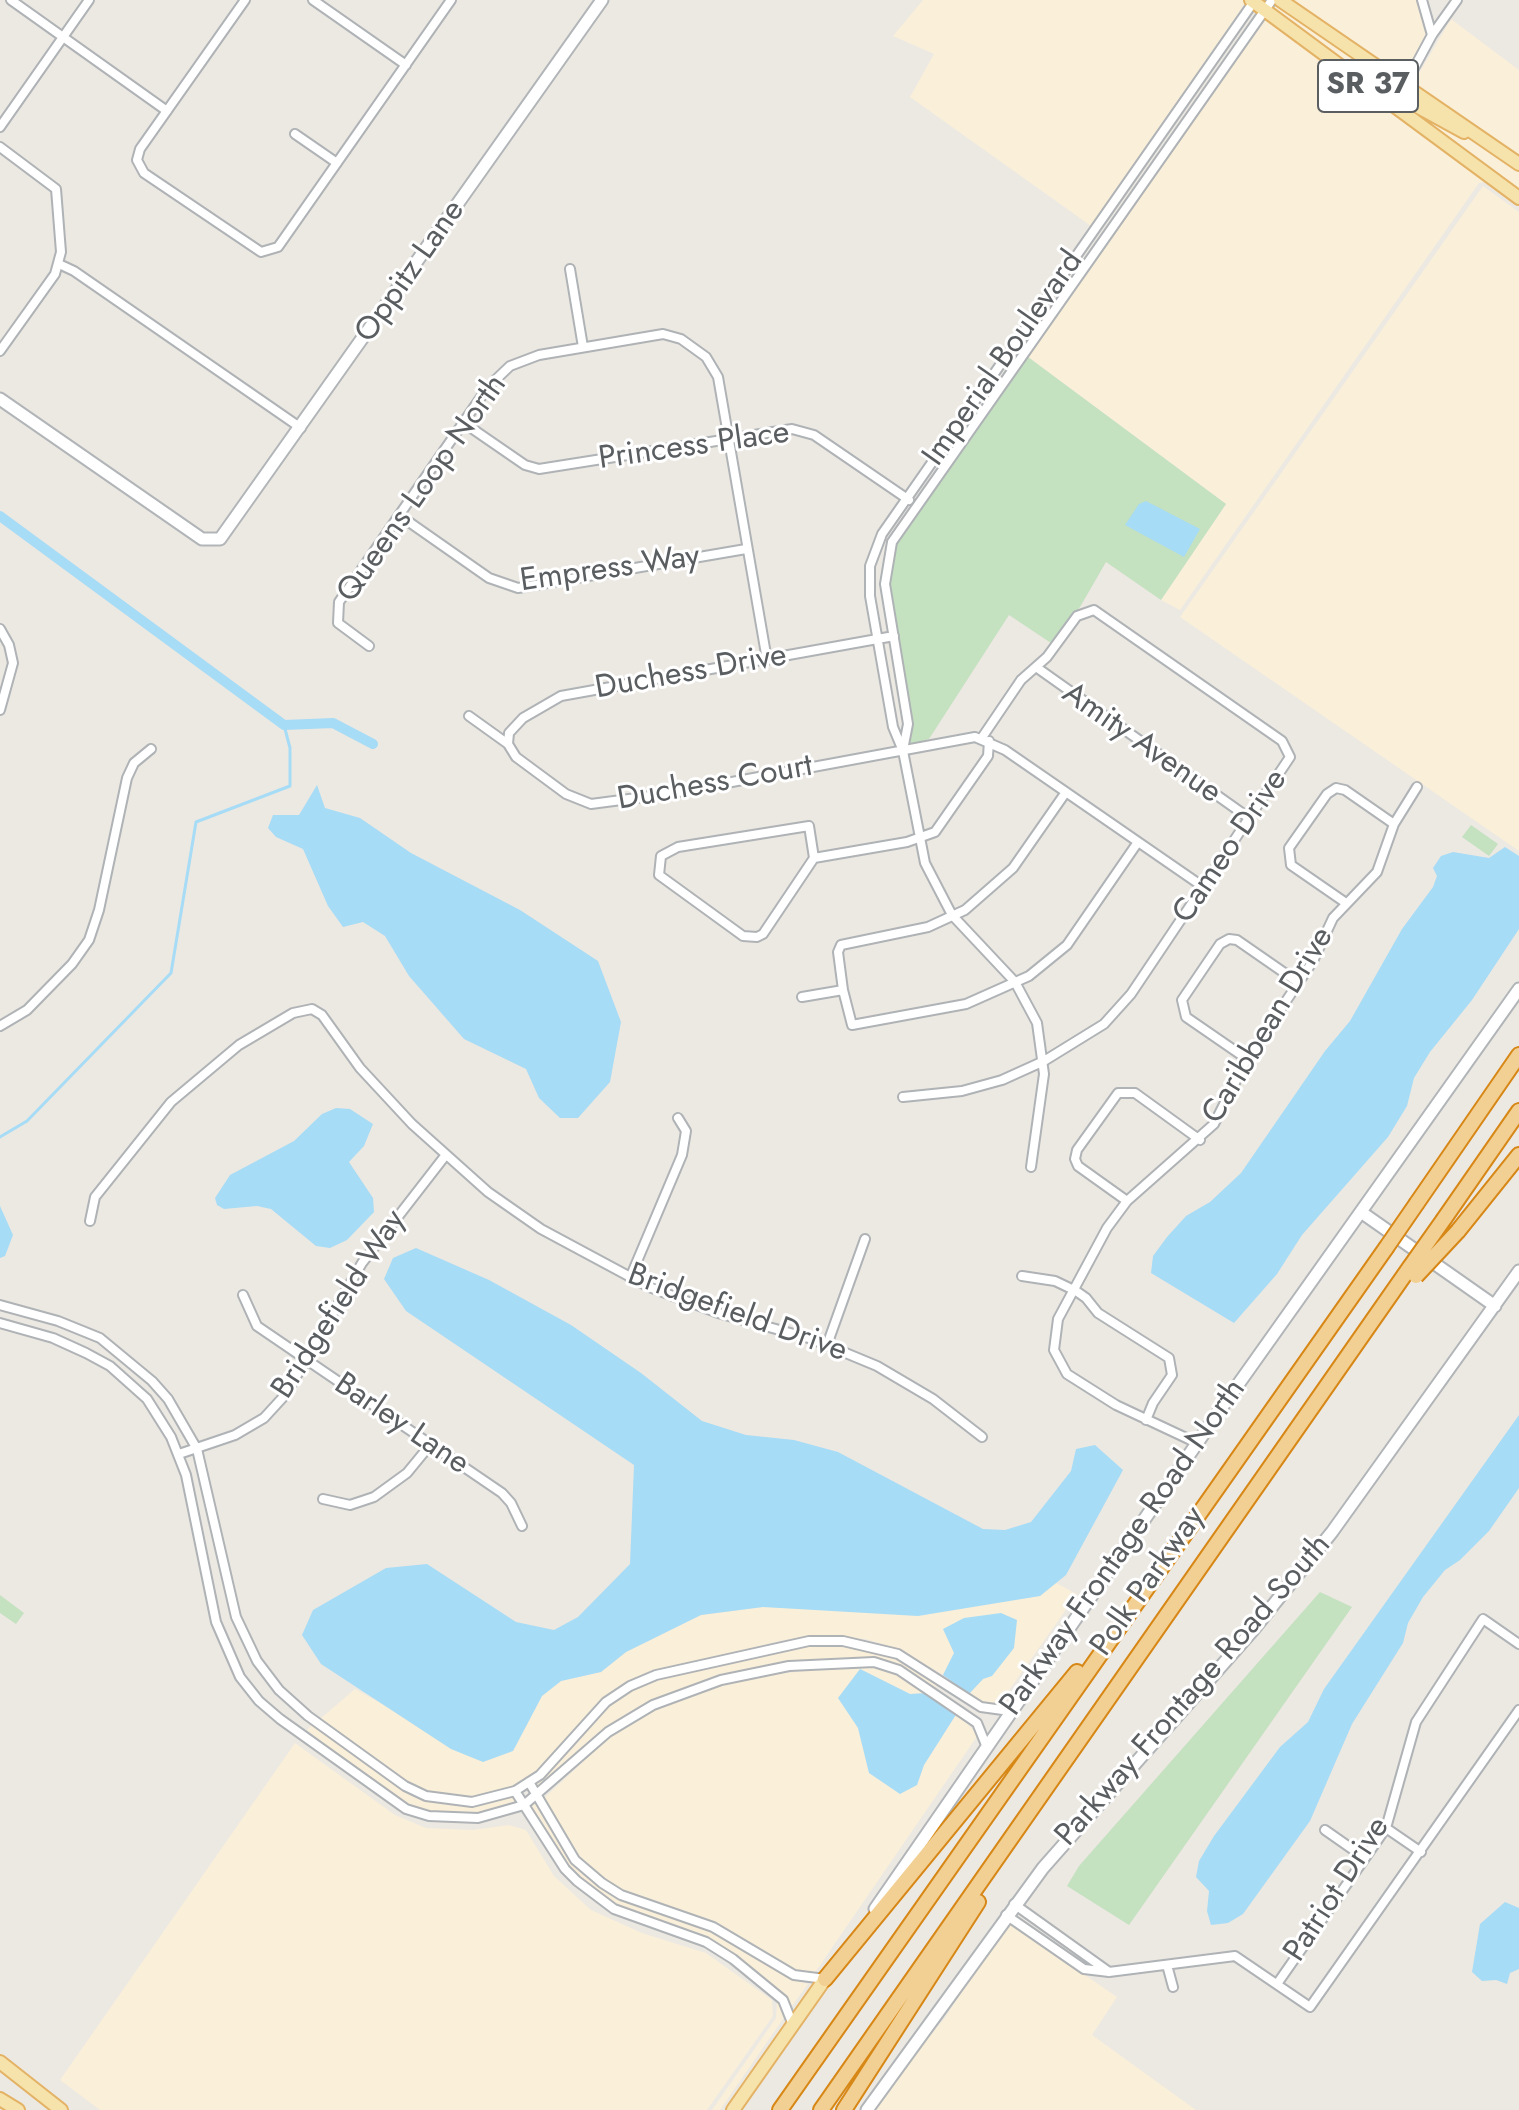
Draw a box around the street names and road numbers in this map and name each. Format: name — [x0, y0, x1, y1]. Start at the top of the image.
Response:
road number: SR 37 — [1318, 60, 1418, 112]
street label: Oppitz Lane — [348, 193, 474, 351]
street label: Imperial Boulevard — [916, 244, 1092, 474]
street label: Queens Loop North — [330, 368, 516, 610]
street label: Princess Place — [596, 415, 792, 479]
street label: Empress Way — [518, 538, 702, 602]
street label: Duchess Drive — [592, 637, 790, 709]
street label: Amity Avenue — [1054, 675, 1228, 813]
street label: Duchess Court — [614, 748, 816, 820]
street label: Cameo Drive — [1166, 763, 1296, 931]
street label: Caribbean Drive — [1195, 921, 1343, 1131]
street label: Bridgefield Way — [265, 1204, 415, 1406]
street label: Bridgefield Drive — [622, 1257, 852, 1371]
street label: Barley Lane — [326, 1366, 476, 1484]
street label: Parkway Frontage Road North — [993, 1372, 1255, 1724]
street label: Polk Parkway — [1083, 1500, 1215, 1664]
street label: Parkway Frontage Road South — [1048, 1527, 1340, 1855]
street label: Patriot Drive — [1277, 1810, 1399, 1970]

